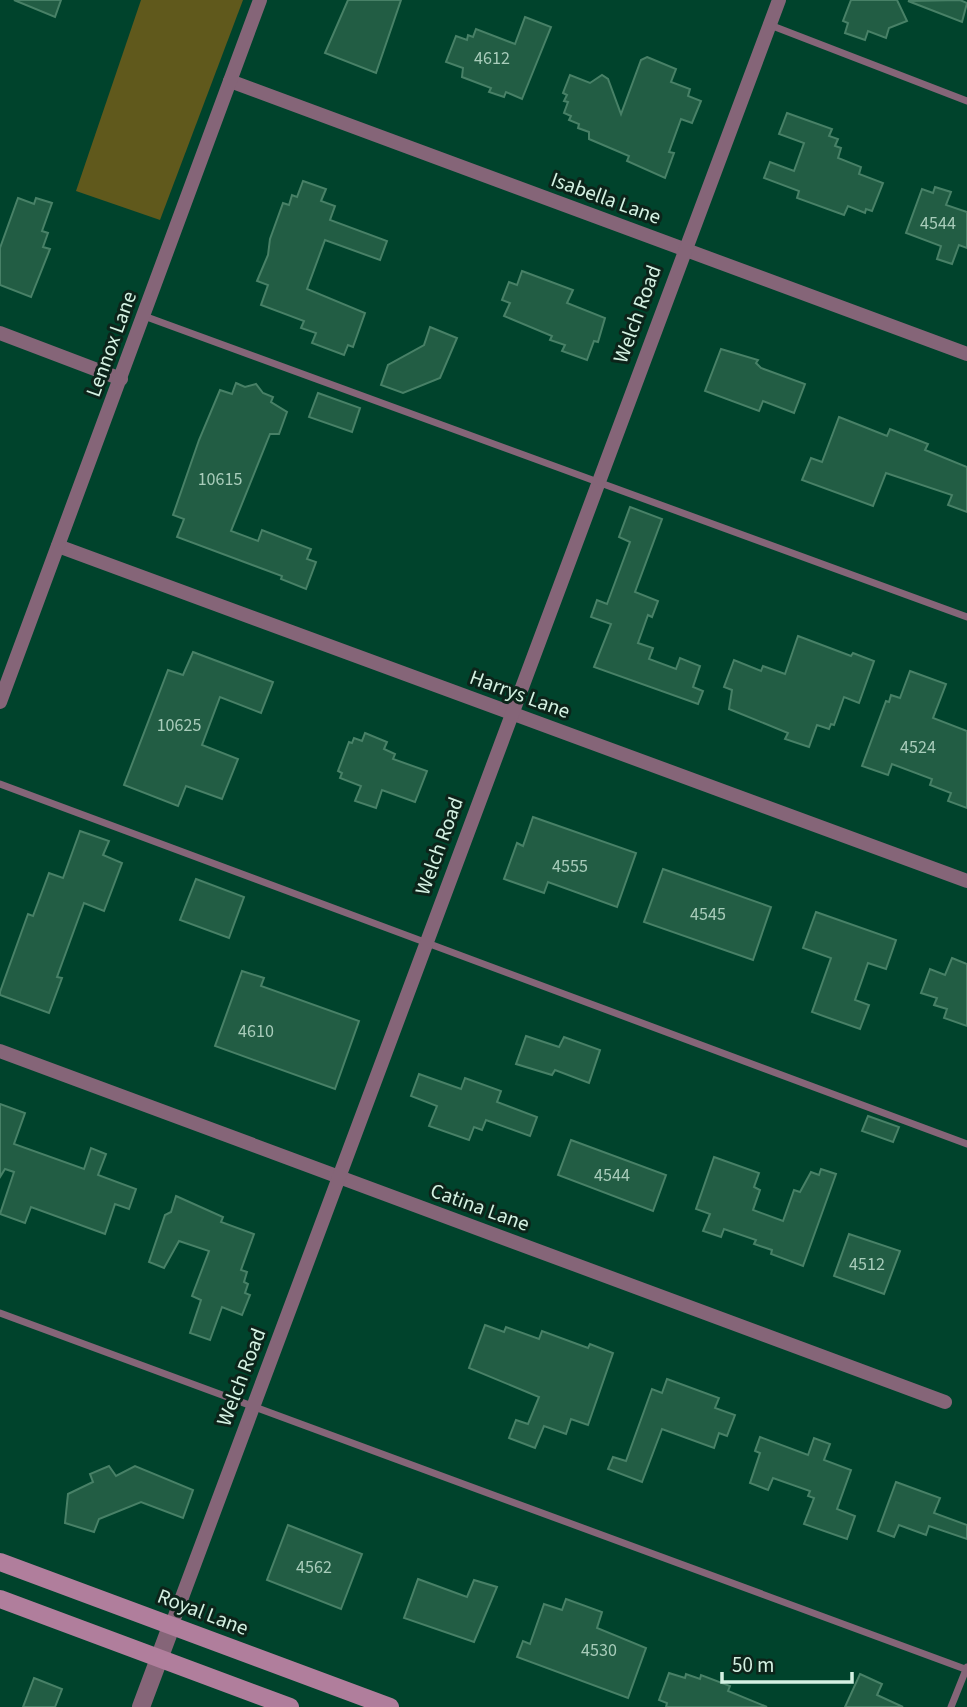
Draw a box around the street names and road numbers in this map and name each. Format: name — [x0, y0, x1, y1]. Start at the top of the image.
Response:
street label: Isabella Lane — [547, 164, 665, 232]
street label: Welch Road — [605, 261, 669, 367]
street label: Lennox Lane — [78, 287, 144, 401]
street label: Harrys Lane — [466, 662, 574, 726]
street label: Welch Road — [407, 793, 471, 899]
street label: Catina Lane — [426, 1175, 534, 1239]
street label: Welch Road — [209, 1324, 273, 1430]
street label: Royal Lane — [153, 1581, 253, 1643]

